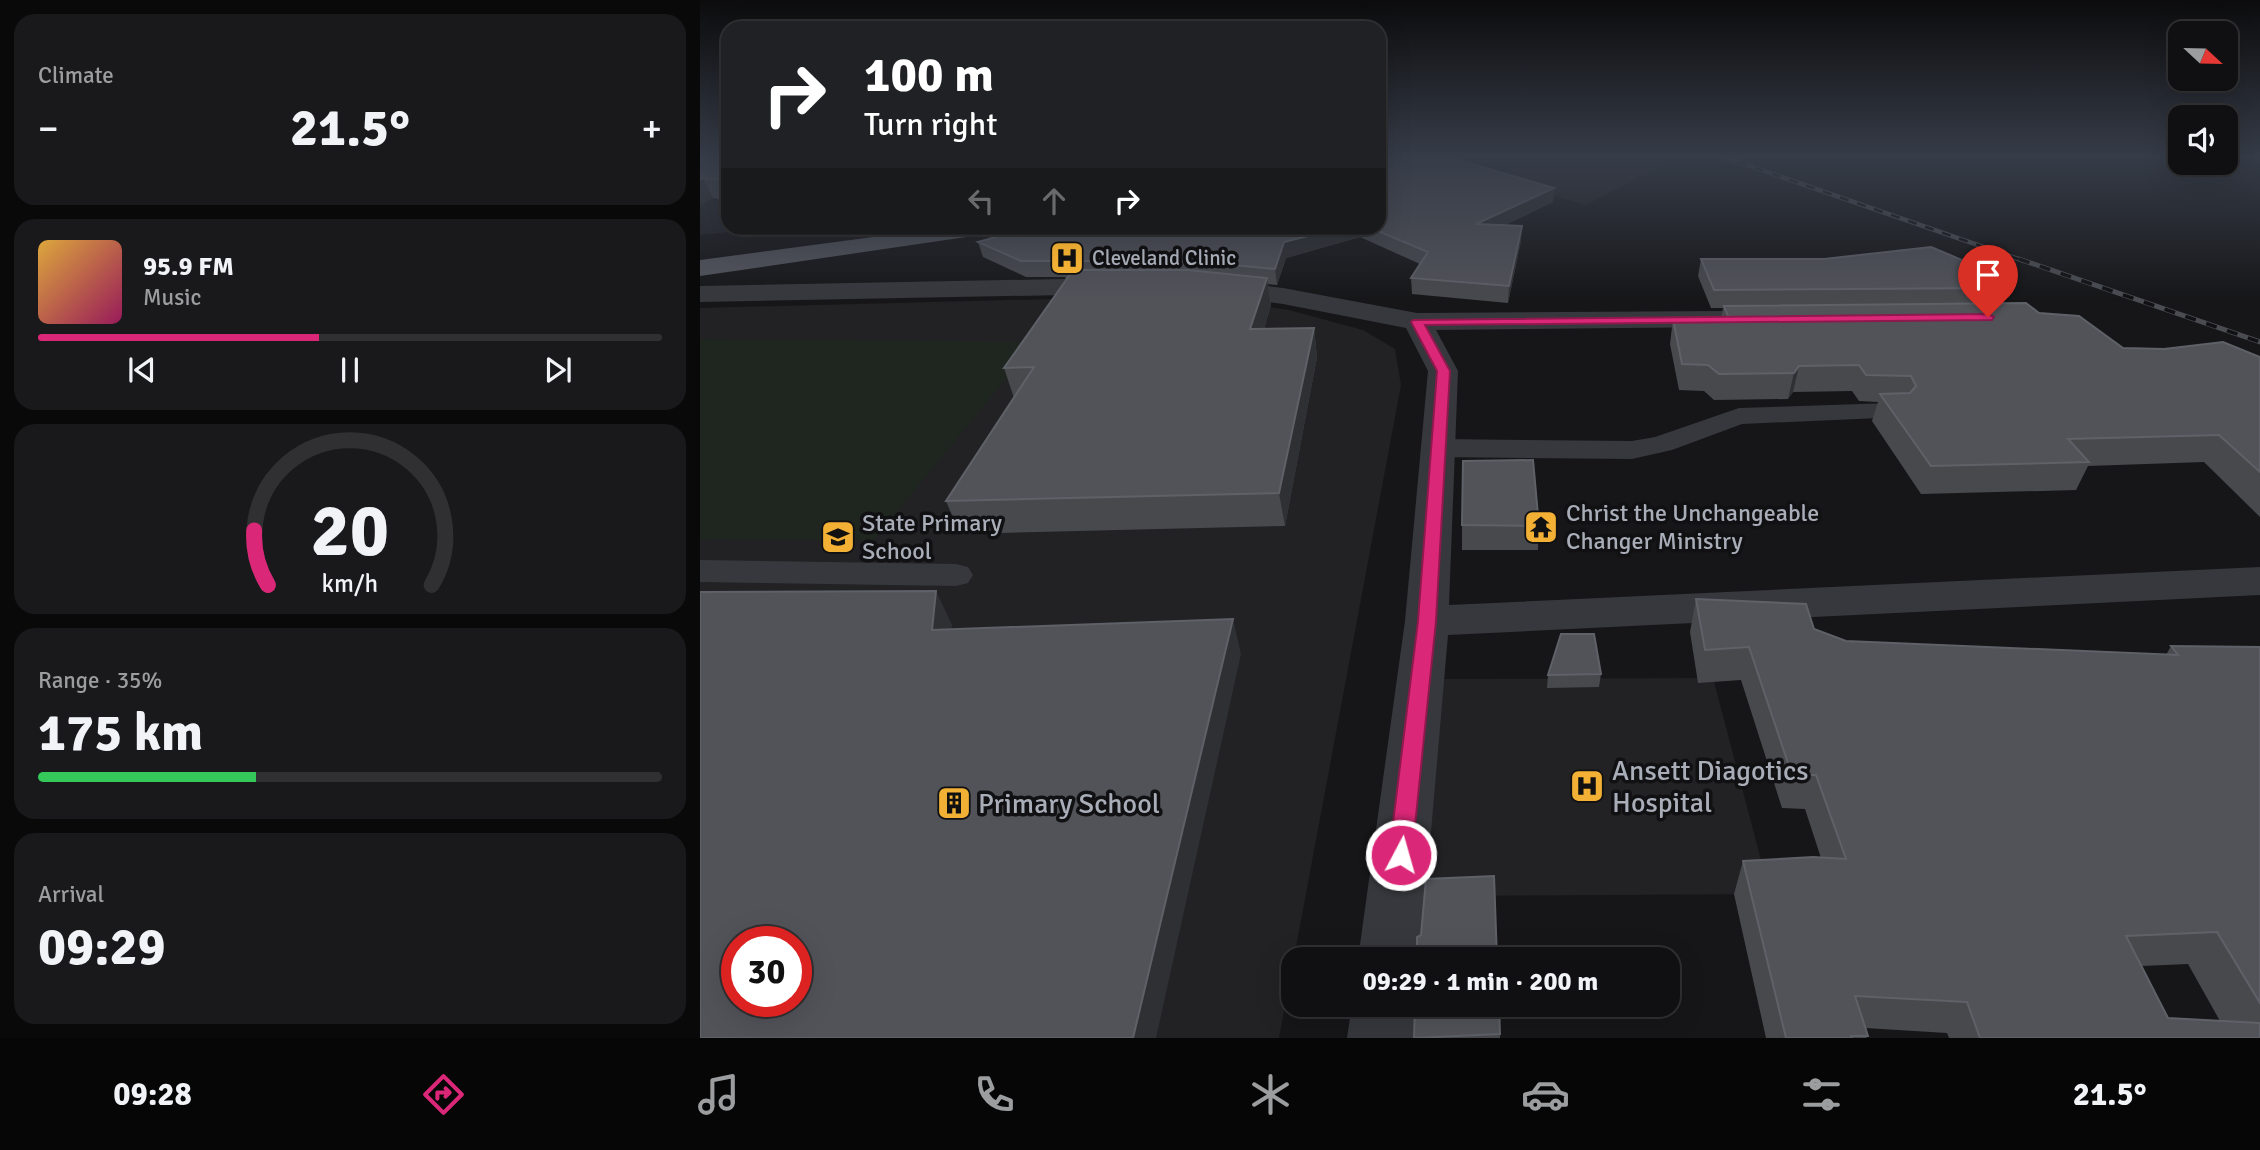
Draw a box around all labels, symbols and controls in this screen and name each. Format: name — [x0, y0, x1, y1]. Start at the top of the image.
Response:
north arrow — [2168, 21, 2238, 91]
map controls — [2168, 21, 2238, 175]
text: 100 m — [864, 45, 994, 105]
icon: right — [749, 49, 840, 140]
text: Climate — [38, 61, 114, 90]
text: 21.5° — [290, 96, 410, 160]
text: − — [38, 105, 59, 152]
text: + — [641, 105, 662, 152]
text: Turn right — [864, 105, 997, 144]
button: sound — [2168, 105, 2238, 175]
icon: left — [962, 182, 1000, 220]
icon: ahead — [1035, 182, 1073, 220]
icon: right — [1108, 182, 1146, 220]
hospital icon: Cleveland Clinic — [1048, 239, 1086, 277]
place label: Cleveland Clinic — [1092, 245, 1236, 271]
pin — [1958, 245, 2018, 317]
text: 95.9 FM — [143, 251, 234, 283]
icon: arrive — [1969, 256, 2007, 294]
text: Music — [143, 283, 201, 312]
icon: previous — [123, 351, 161, 389]
icon: pause — [331, 351, 369, 389]
icon: next — [539, 351, 577, 389]
text: 20 — [311, 487, 389, 576]
place label: Christ the Unchangeable Changer Ministry — [1566, 498, 1819, 556]
place label: State Primary School — [862, 508, 1002, 566]
temple icon: Christ the Unchangeable Changer Ministry — [1522, 508, 1560, 546]
school or university icon: State Primary School — [819, 518, 857, 556]
text: km/h — [322, 568, 378, 599]
text: Range · 35% — [38, 666, 162, 695]
text: 175 km — [38, 701, 203, 765]
place label: Ansett Diagotics Hospital — [1612, 754, 1808, 820]
hospital icon: Ansett Diagotics Hospital — [1568, 767, 1606, 805]
building icon: Primary School — [935, 784, 973, 822]
place label: Primary School — [978, 787, 1160, 821]
position arrow — [1364, 818, 1438, 892]
text: Arrival — [38, 880, 104, 909]
text: 09:29 — [38, 915, 166, 979]
speed limit sign: 30 — [721, 926, 812, 1017]
text: 09:29 · 1 min · 200 m — [1363, 966, 1598, 998]
icon: directions — [419, 1070, 468, 1119]
icon: music — [694, 1070, 743, 1119]
icon: phone — [970, 1070, 1019, 1119]
icon: climate — [1246, 1070, 1295, 1119]
icon: car — [1521, 1070, 1570, 1119]
icon: filters — [1797, 1070, 1846, 1119]
text: 09:28 — [113, 1075, 192, 1114]
text: 21.5° — [2073, 1075, 2147, 1114]

